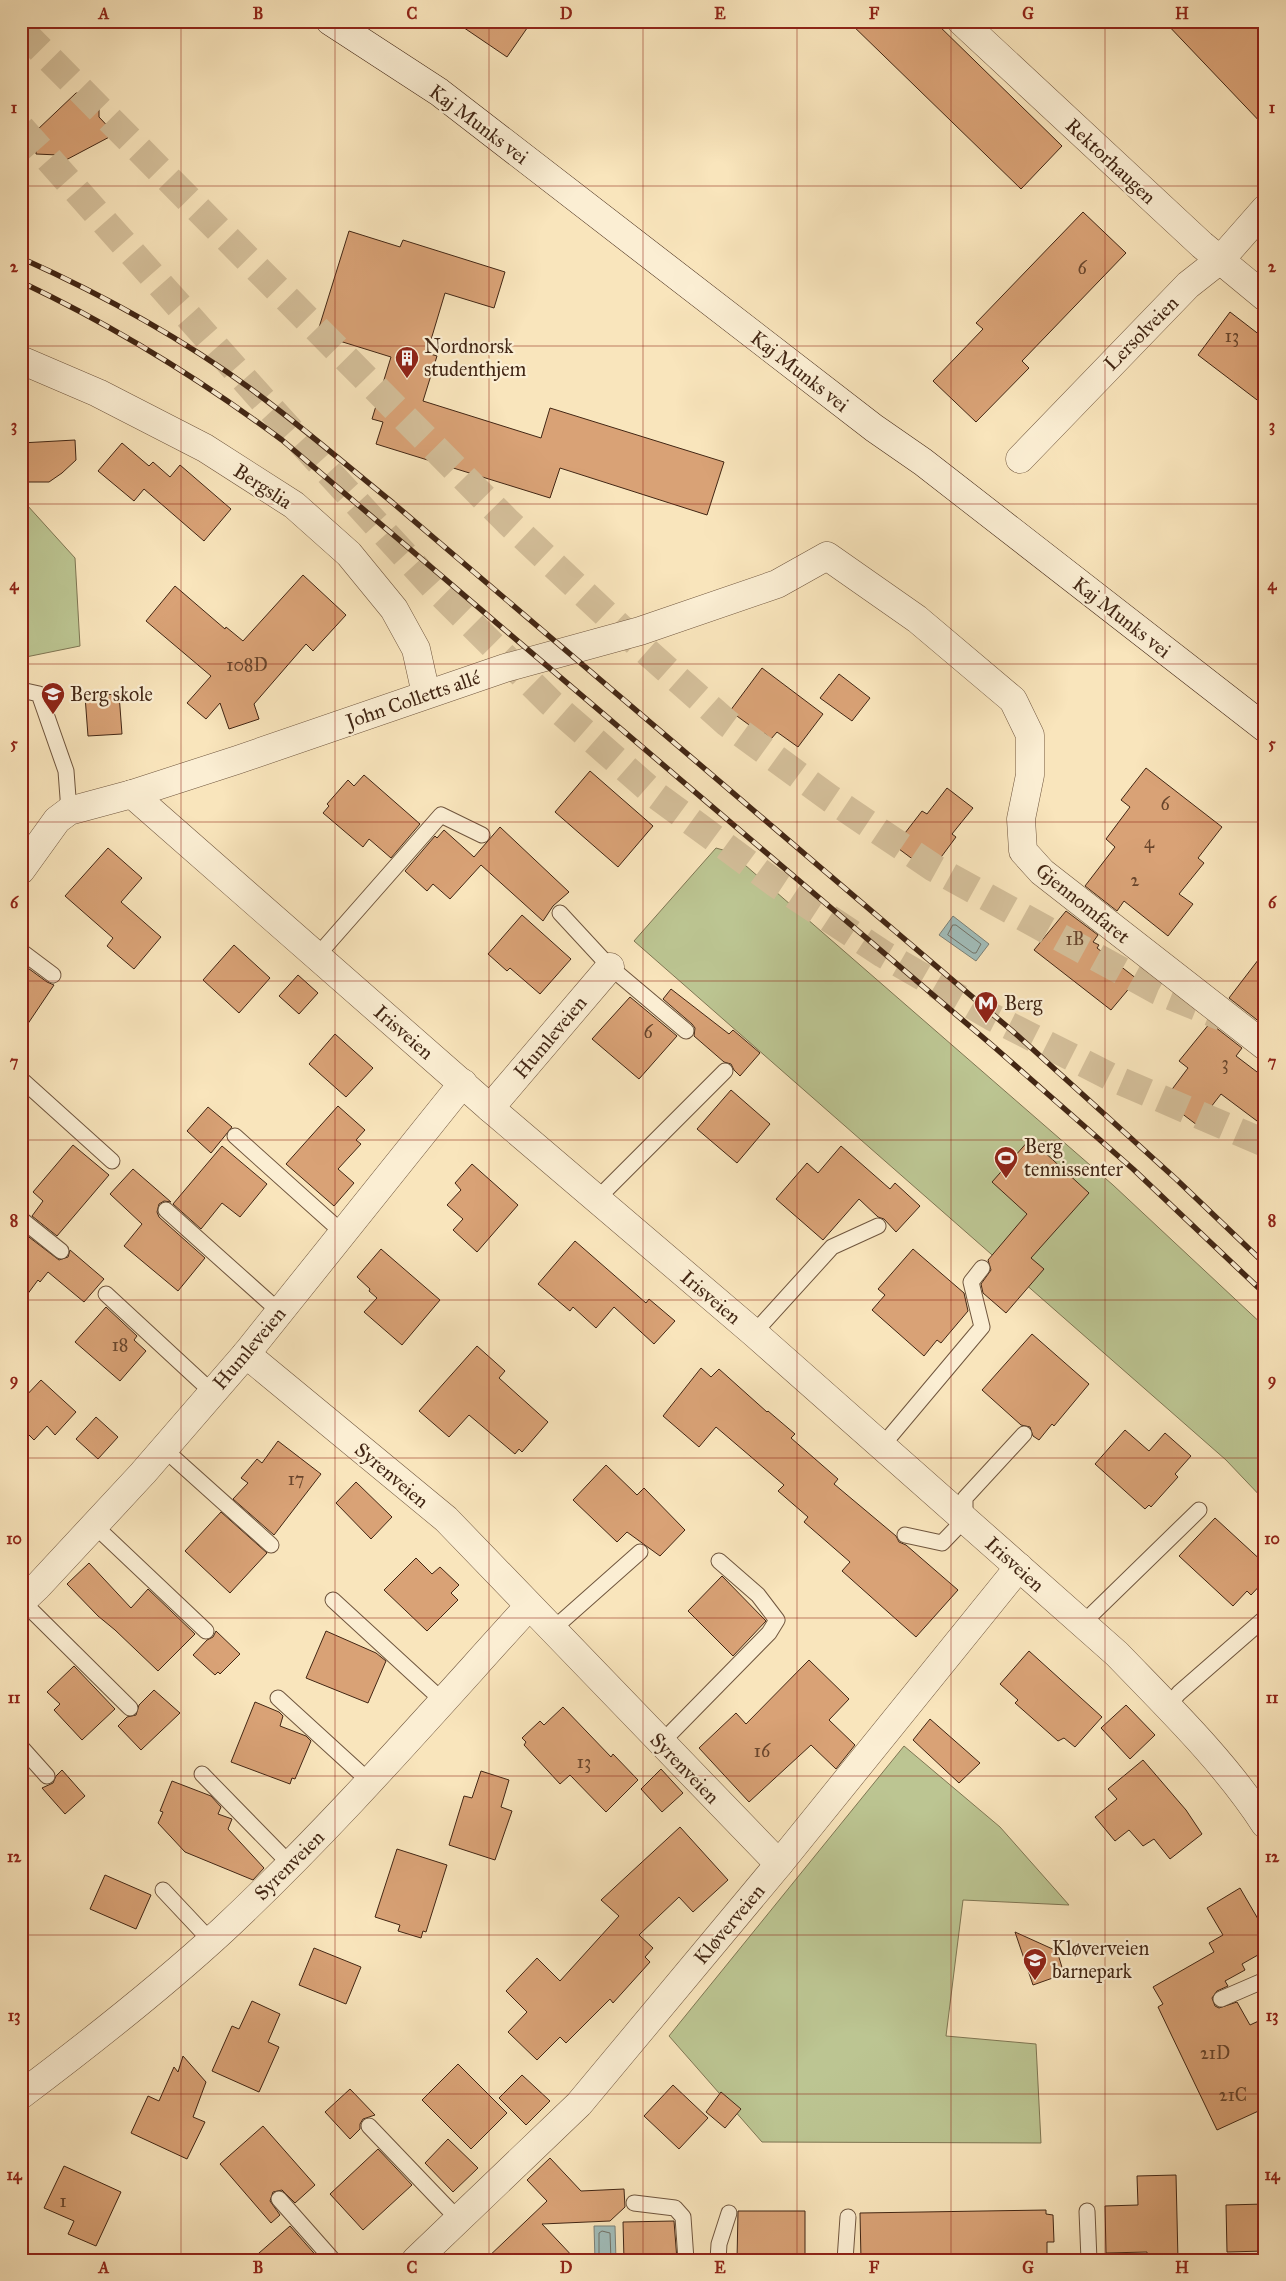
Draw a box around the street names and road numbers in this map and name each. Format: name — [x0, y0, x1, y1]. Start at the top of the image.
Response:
street label: Kaj Munks vei — [425, 79, 534, 169]
street label: Rektorhaugen — [1060, 113, 1161, 210]
street label: Lersolveien — [1099, 291, 1183, 375]
street label: Kaj Munks vei — [746, 325, 854, 417]
street label: Bergslia — [229, 458, 297, 515]
street label: Kaj Munks vei — [1068, 571, 1176, 663]
street label: John Colletts allé — [341, 665, 484, 735]
street label: Gjennomfaret — [1031, 858, 1135, 948]
street label: Humleveien — [509, 991, 592, 1083]
street label: Irisveien — [369, 1000, 439, 1065]
street label: Irisveien — [676, 1265, 746, 1329]
street label: Humleveien — [208, 1302, 291, 1394]
street label: Syrenveien — [350, 1437, 434, 1513]
street label: Irisveien — [981, 1531, 1050, 1597]
street label: Syrenveien — [645, 1728, 725, 1809]
street label: Syrenveien — [249, 1825, 329, 1905]
street label: Kløverveien — [689, 1879, 770, 1969]

